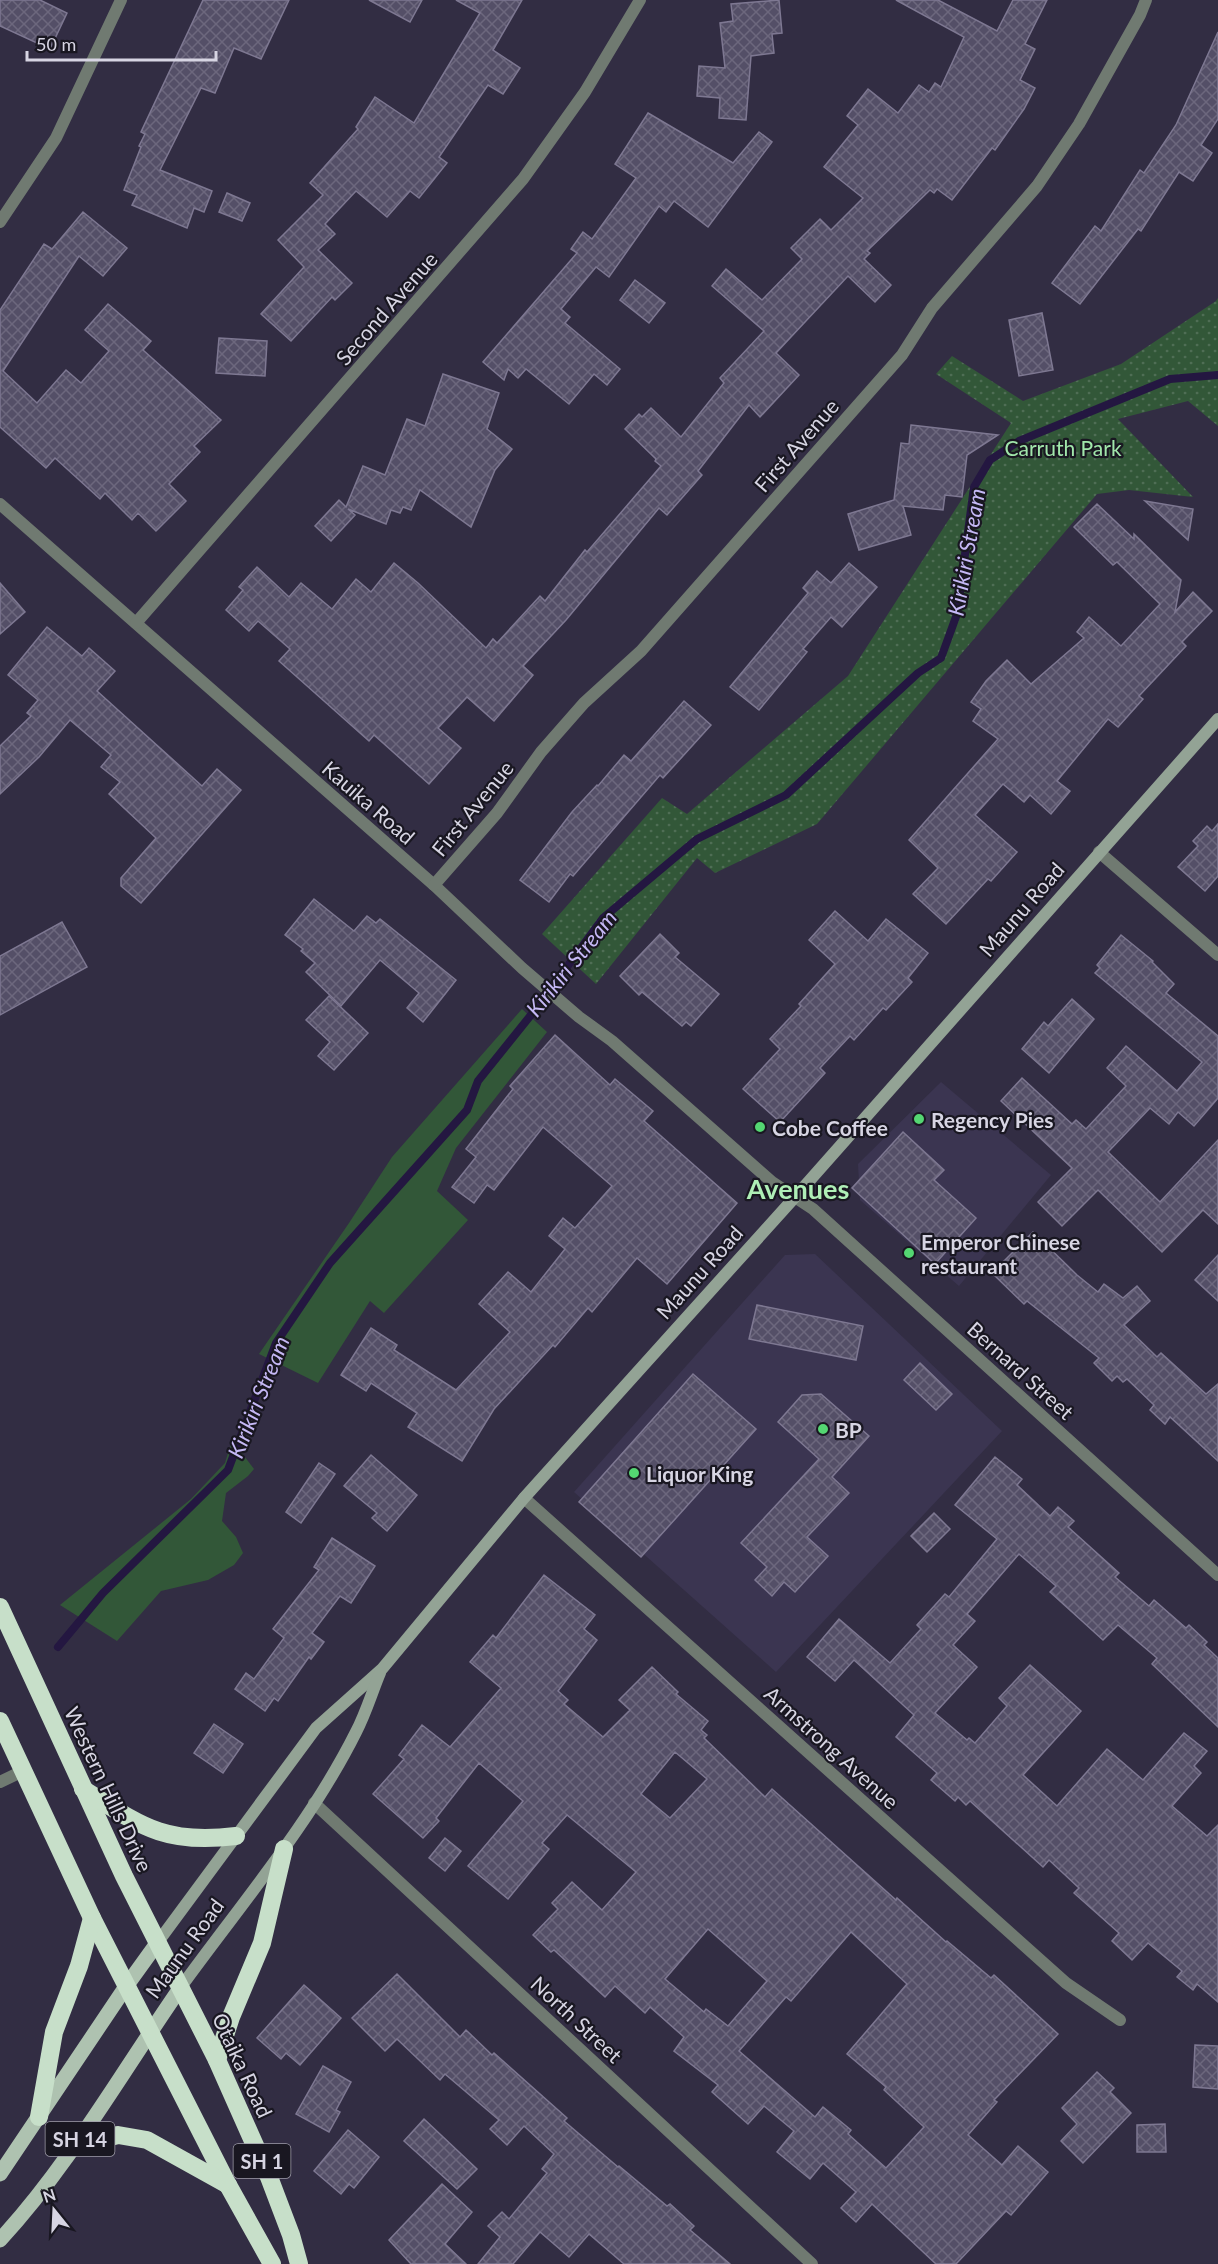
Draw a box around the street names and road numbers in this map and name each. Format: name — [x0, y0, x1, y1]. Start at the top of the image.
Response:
street label: Second Avenue — [330, 246, 442, 370]
street label: First Avenue — [749, 393, 843, 497]
street label: Kauika Road — [318, 755, 420, 849]
street label: First Avenue — [426, 755, 518, 861]
street label: Maunu Road — [973, 857, 1069, 961]
street label: Maunu Road — [651, 1220, 747, 1324]
street label: Bernard Street — [963, 1316, 1079, 1424]
street label: Armstrong Avenue — [760, 1680, 904, 1814]
street label: Western Hills Drive — [60, 1702, 158, 1876]
street label: Maunu Road — [140, 1893, 228, 2003]
street label: North Street — [526, 1971, 628, 2068]
street label: Otaika Road — [208, 2009, 278, 2121]
road number: SH 14 — [46, 2122, 115, 2156]
road number: SH 1 — [234, 2144, 290, 2178]

